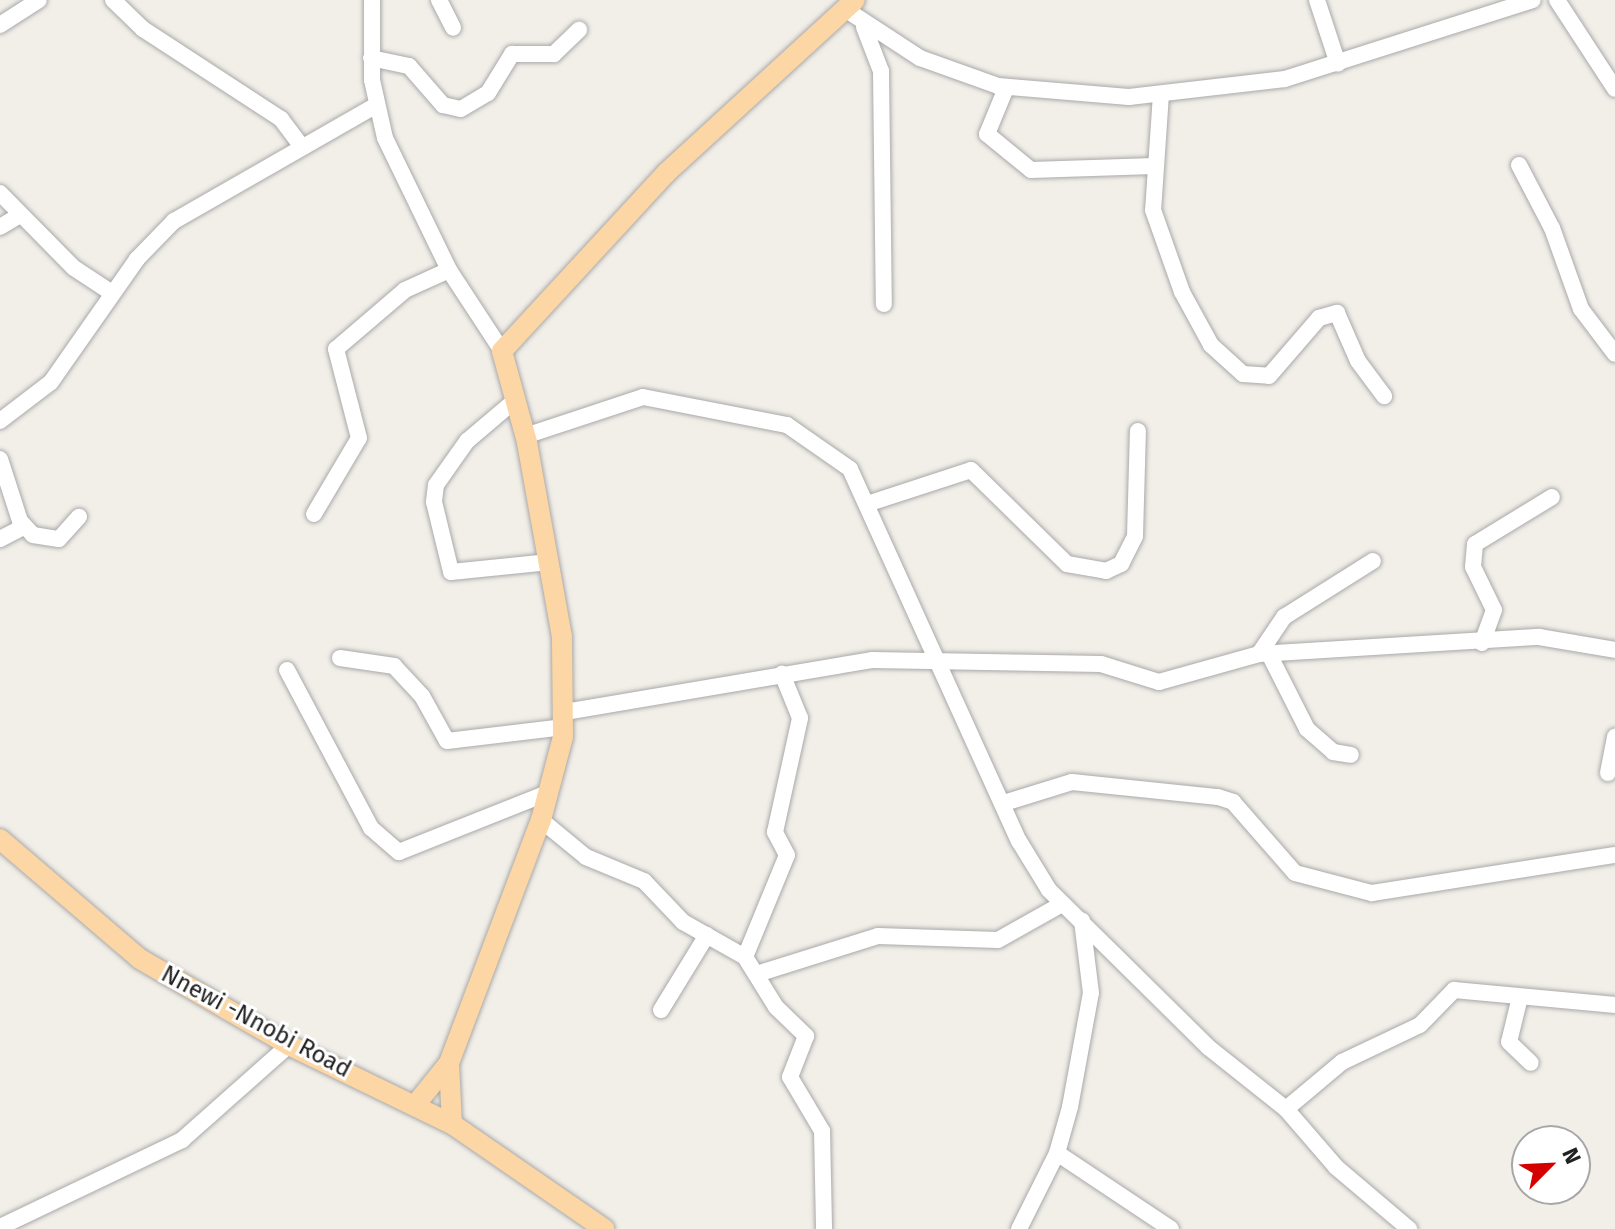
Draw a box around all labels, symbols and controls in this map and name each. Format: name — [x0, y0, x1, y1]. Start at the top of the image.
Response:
street label: Nnewi -Nnobi Road — [156, 960, 356, 1084]
north arrow — [1511, 1125, 1591, 1205]
text: N — [1556, 1144, 1587, 1168]

